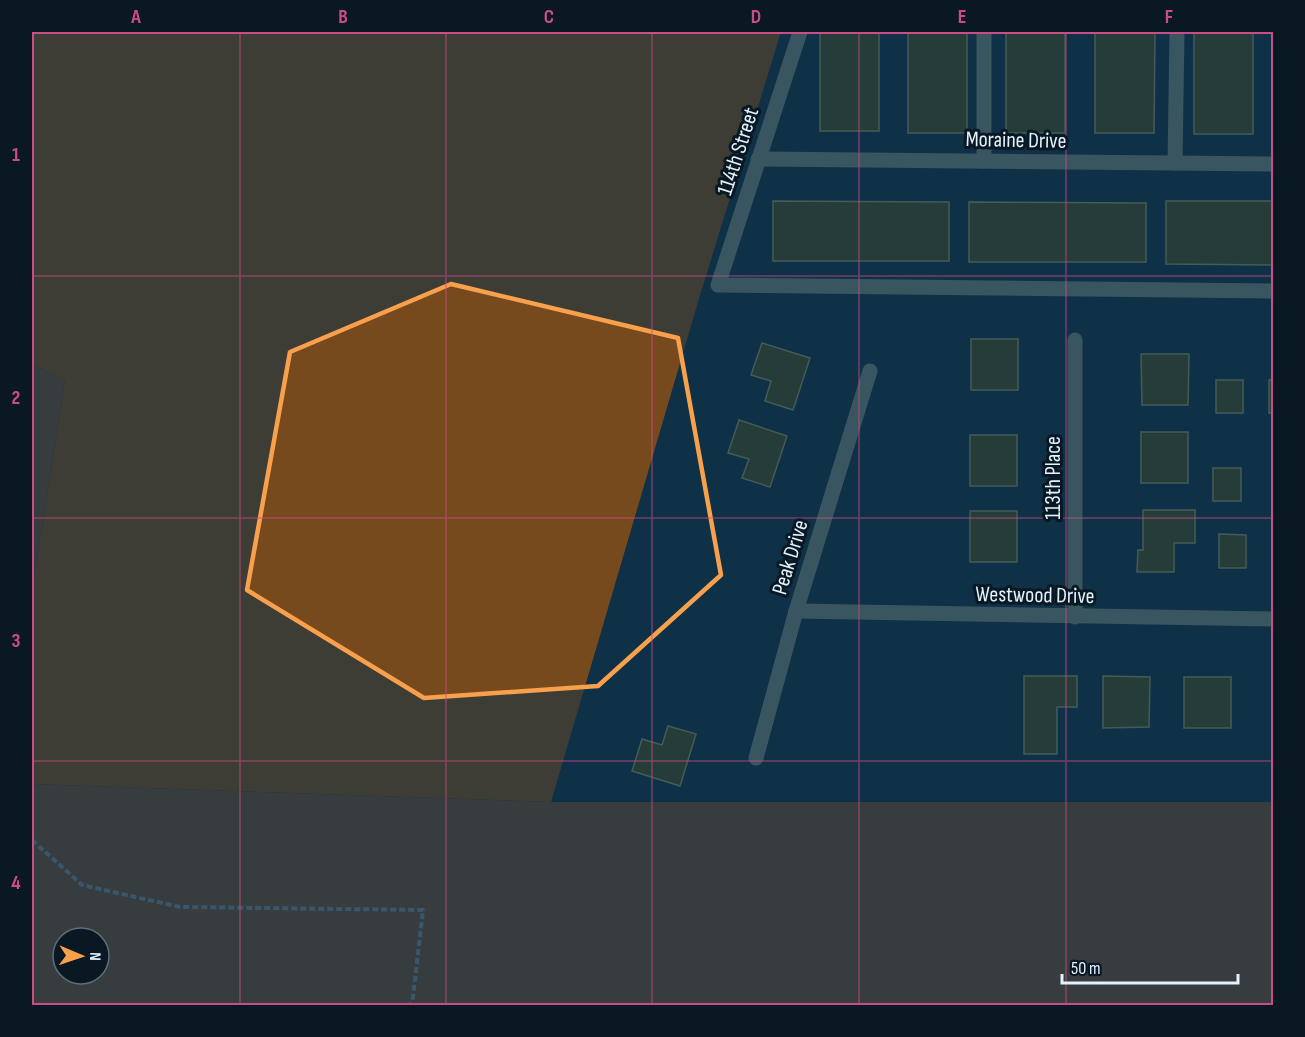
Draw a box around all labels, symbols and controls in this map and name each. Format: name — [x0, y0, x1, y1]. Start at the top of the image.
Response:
text: A — [130, 5, 141, 29]
text: B — [338, 5, 348, 29]
text: C — [544, 5, 554, 29]
text: D — [751, 5, 761, 29]
text: E — [958, 5, 966, 29]
text: F — [1165, 5, 1173, 29]
street label: 114th Street — [712, 104, 765, 199]
street label: Moraine Drive — [965, 126, 1067, 155]
text: 1 — [12, 143, 20, 167]
text: 2 — [12, 386, 20, 410]
street label: 113th Place — [1040, 436, 1067, 520]
street label: Peak Drive — [766, 517, 815, 598]
street label: Westwood Drive — [975, 581, 1095, 610]
text: 3 — [12, 629, 21, 653]
text: 4 — [11, 871, 21, 895]
north arrow — [51, 926, 111, 986]
scale bar — [1062, 947, 1238, 985]
text: N — [85, 952, 104, 961]
text: 50 m — [1071, 958, 1101, 979]

